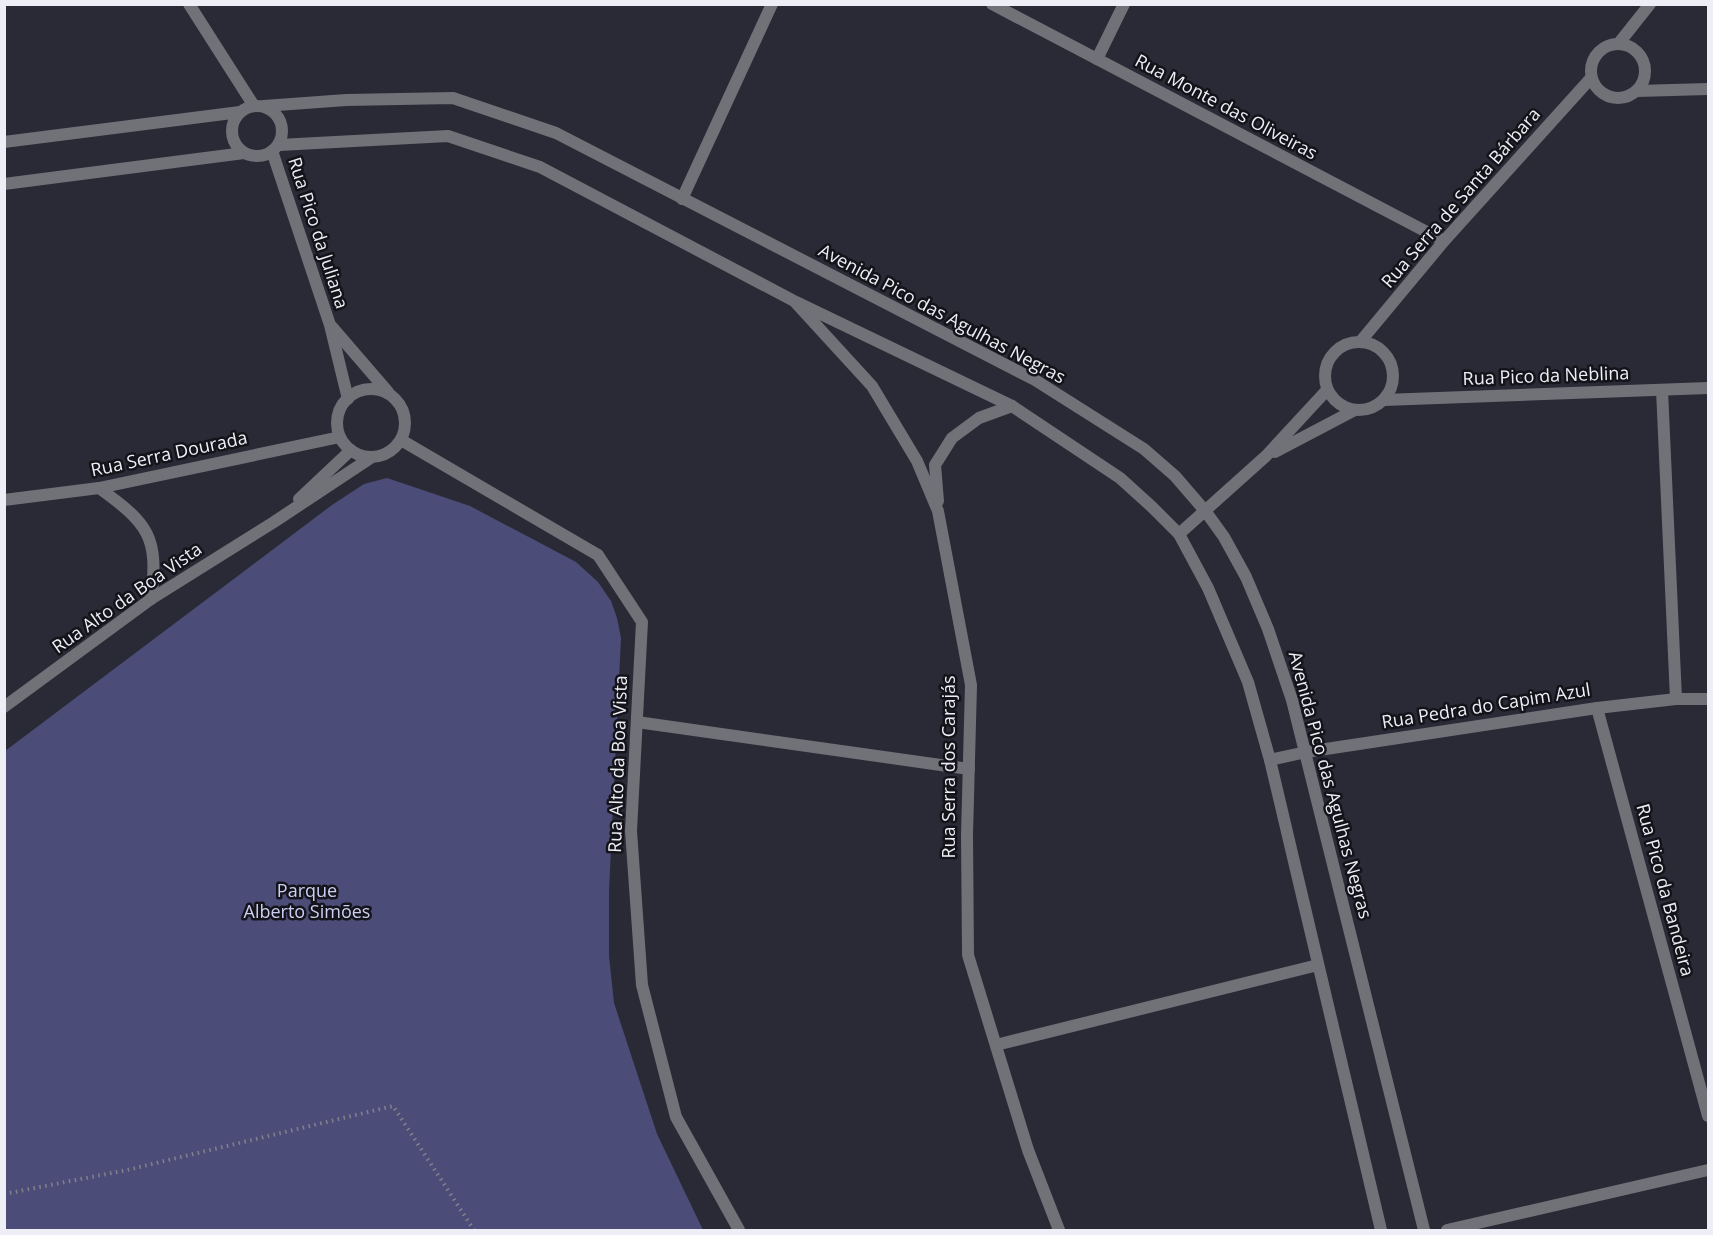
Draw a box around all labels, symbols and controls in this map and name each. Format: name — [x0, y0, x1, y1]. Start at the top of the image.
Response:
street label: Rua Monte das Oliveiras — [1131, 48, 1322, 164]
street label: Rua Serra de Santa Bárbara — [1375, 102, 1545, 293]
street label: Rua Pico da Juliana — [283, 154, 355, 312]
street label: Avenida Pico das Agulhas Negras — [815, 238, 1070, 388]
street label: Rua Pico da Neblina — [1462, 360, 1630, 390]
street label: Rua Serra Dourada — [88, 425, 249, 481]
street label: Rua Alto da Boa Vista — [47, 536, 206, 658]
street label: Avenida Pico das Agulhas Negras — [1284, 648, 1378, 921]
street label: Rua Alto da Boa Vista — [602, 675, 632, 853]
street label: Rua Serra dos Carajás — [936, 675, 960, 859]
street label: Rua Pedra do Capim Azul — [1380, 677, 1592, 733]
street label: Rua Pico da Bandeira — [1631, 801, 1701, 979]
park label: Parque Alberto Simões — [244, 878, 370, 923]

